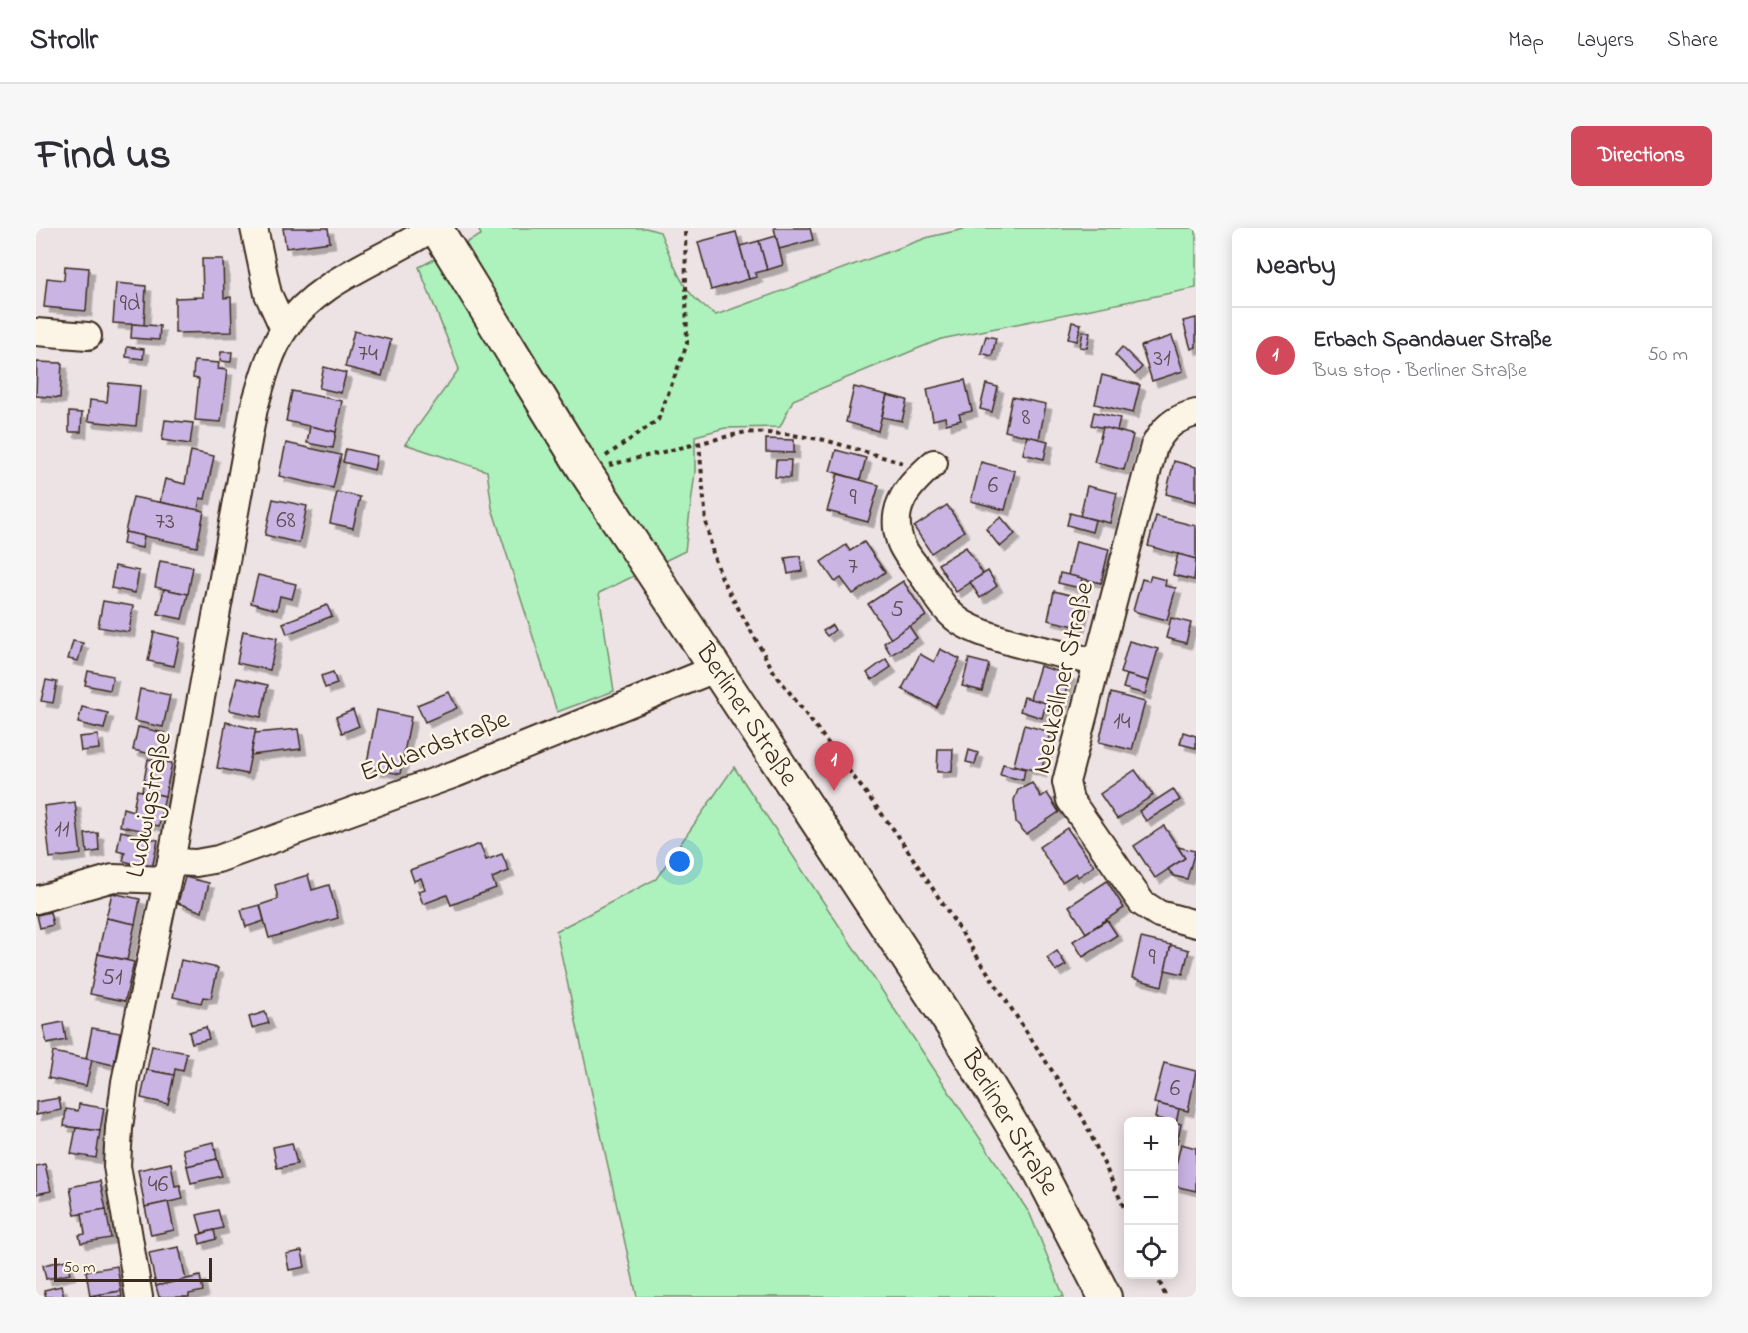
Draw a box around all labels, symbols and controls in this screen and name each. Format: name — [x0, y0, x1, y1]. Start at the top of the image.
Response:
text: Strollr — [30, 21, 98, 62]
text: Map — [1508, 26, 1544, 56]
text: Layers — [1577, 26, 1634, 56]
text: Share — [1667, 26, 1718, 56]
text: Find us — [36, 126, 171, 187]
button: Directions — [1571, 126, 1712, 186]
text: Nearby — [1256, 248, 1335, 286]
house number: 9d — [120, 287, 141, 322]
text: Erbach Spandauer Straße — [1313, 325, 1552, 357]
house number: 74 — [358, 337, 378, 372]
text: 1 — [1272, 341, 1279, 370]
text: 50 m — [1647, 341, 1688, 370]
house number: 31 — [1153, 342, 1171, 377]
text: Bus stop · Berliner Straße — [1313, 357, 1527, 386]
house number: 8 — [1022, 401, 1031, 436]
house number: 6 — [988, 469, 999, 504]
house number: 9 — [849, 481, 857, 516]
house number: 68 — [276, 504, 296, 539]
house number: 73 — [155, 505, 175, 540]
house number: 7 — [848, 550, 858, 585]
street label: Neuköllner Straße — [1023, 577, 1105, 778]
house number: 5 — [890, 593, 904, 628]
street label: Berliner Straße — [684, 635, 808, 795]
street label: Eduardstraße — [355, 700, 516, 793]
house number: 14 — [1113, 705, 1131, 740]
street label: Ludwigstraße — [117, 728, 183, 881]
pin: 1 — [814, 742, 854, 791]
house number: 11 — [54, 813, 70, 848]
your location — [665, 847, 694, 876]
house number: 9 — [1148, 941, 1156, 976]
house number: 51 — [101, 961, 123, 996]
street label: Berliner Straße — [950, 1042, 1068, 1204]
house number: 6 — [1170, 1072, 1181, 1107]
map controls — [1124, 1117, 1178, 1279]
button: + — [1124, 1117, 1178, 1171]
house number: 46 — [148, 1168, 169, 1203]
button: − — [1124, 1171, 1178, 1225]
button: locate — [1124, 1225, 1178, 1279]
scale bar — [54, 1255, 212, 1282]
text: 50 m — [63, 1256, 95, 1280]

